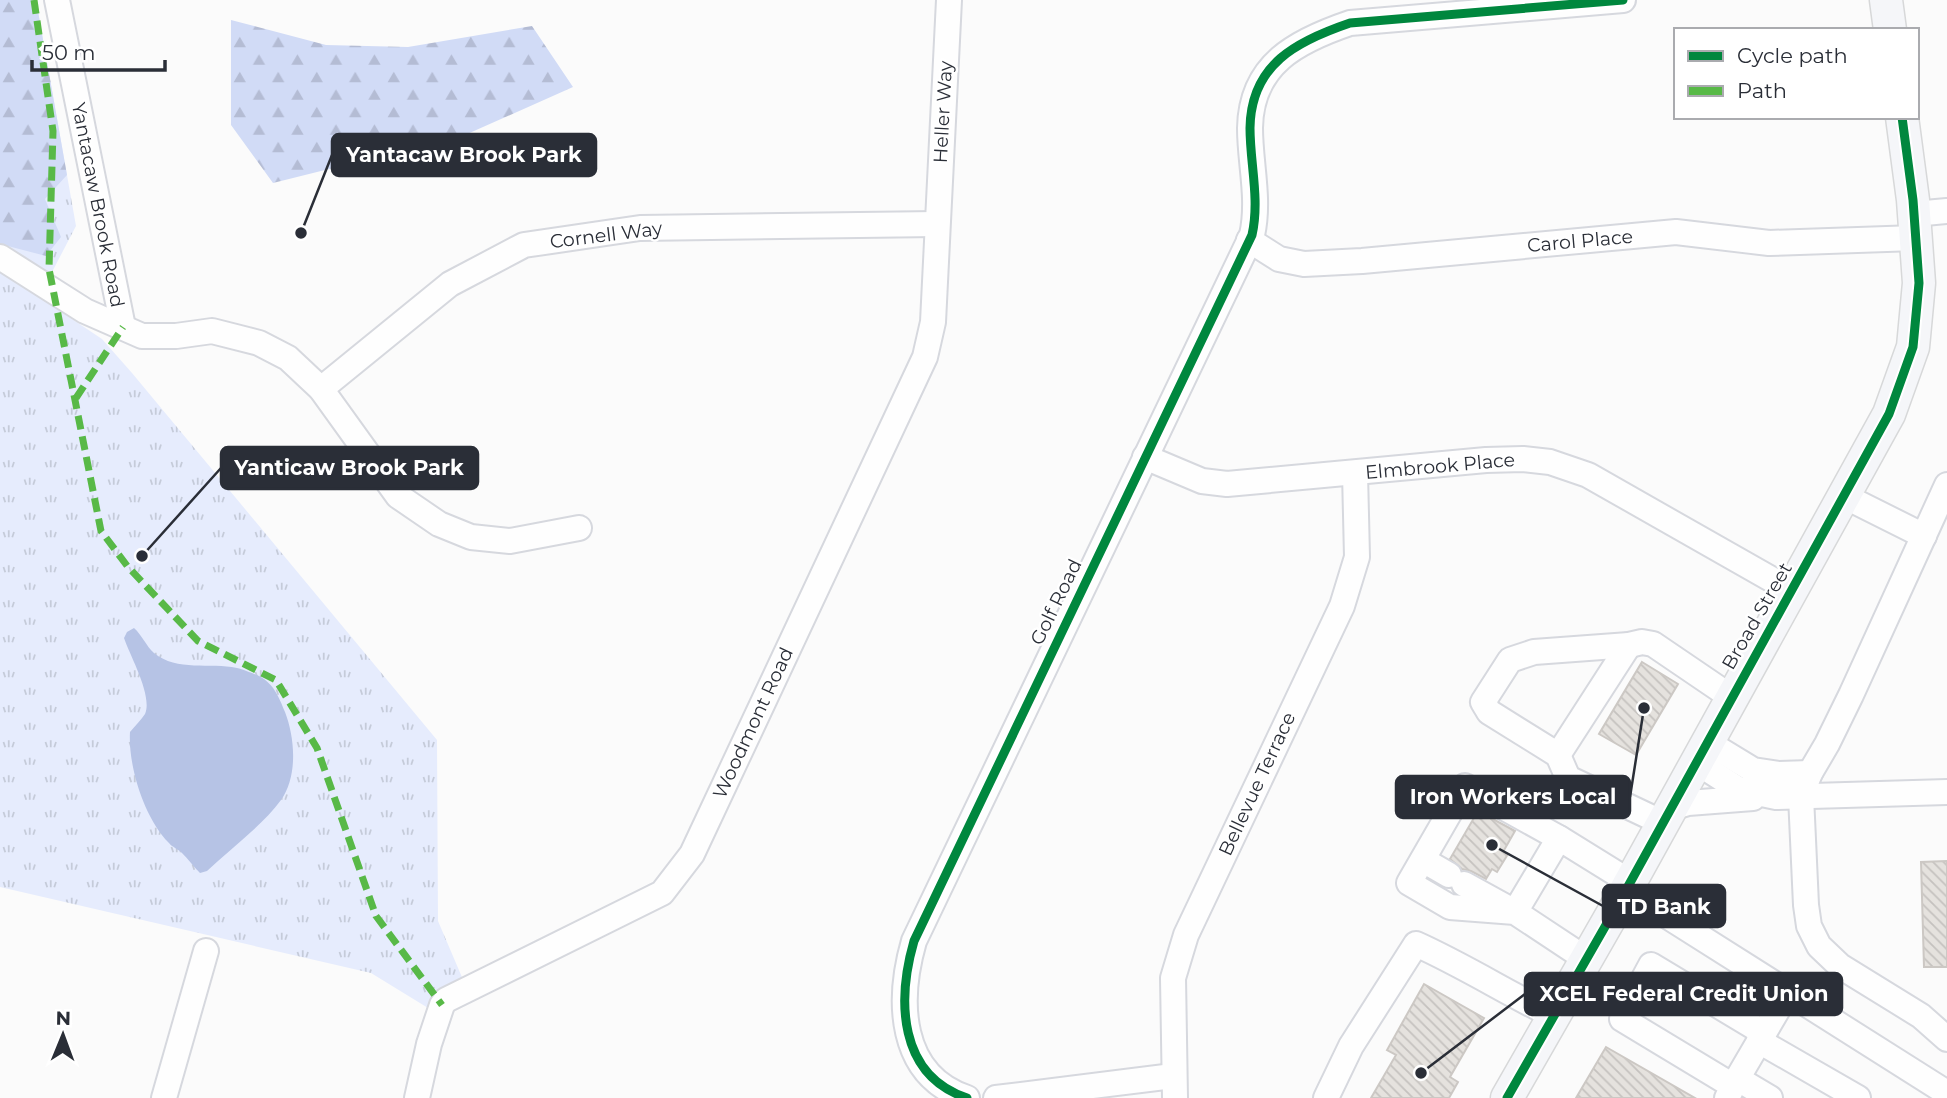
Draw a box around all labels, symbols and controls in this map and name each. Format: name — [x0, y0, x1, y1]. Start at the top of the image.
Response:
scale bar — [32, 28, 164, 72]
legend — [1674, 28, 1919, 119]
text: 50 m — [42, 40, 96, 65]
text: Cycle path — [1737, 43, 1848, 68]
street label: Heller Way — [929, 60, 957, 164]
text: Path — [1737, 78, 1787, 103]
street label: Yantacaw Brook Road — [67, 101, 129, 309]
callout: Yantacaw Brook Park — [332, 134, 596, 176]
text: Yantacaw Brook Park — [345, 142, 582, 167]
street label: Cornell Way — [548, 217, 664, 253]
street label: Carol Place — [1526, 225, 1634, 257]
callout: Yanticaw Brook Park — [221, 447, 478, 489]
street label: Elmbrook Place — [1364, 448, 1516, 484]
text: Yanticaw Brook Park — [233, 455, 464, 480]
street label: Golf Road — [1025, 555, 1087, 649]
street label: Broad Street — [1717, 558, 1797, 674]
street label: Woodmont Road — [708, 644, 798, 802]
street label: Bellevue Terrace — [1214, 709, 1300, 859]
callout: Iron Workers Local — [1396, 776, 1630, 818]
text: Iron Workers Local — [1410, 784, 1616, 809]
callout: TD Bank — [1603, 885, 1725, 927]
text: TD Bank — [1617, 894, 1711, 919]
callout: XCEL Federal Credit Union — [1525, 973, 1842, 1015]
text: XCEL Federal Credit Union — [1540, 981, 1828, 1006]
north arrow — [28, 1000, 98, 1070]
text: N — [55, 1007, 71, 1030]

